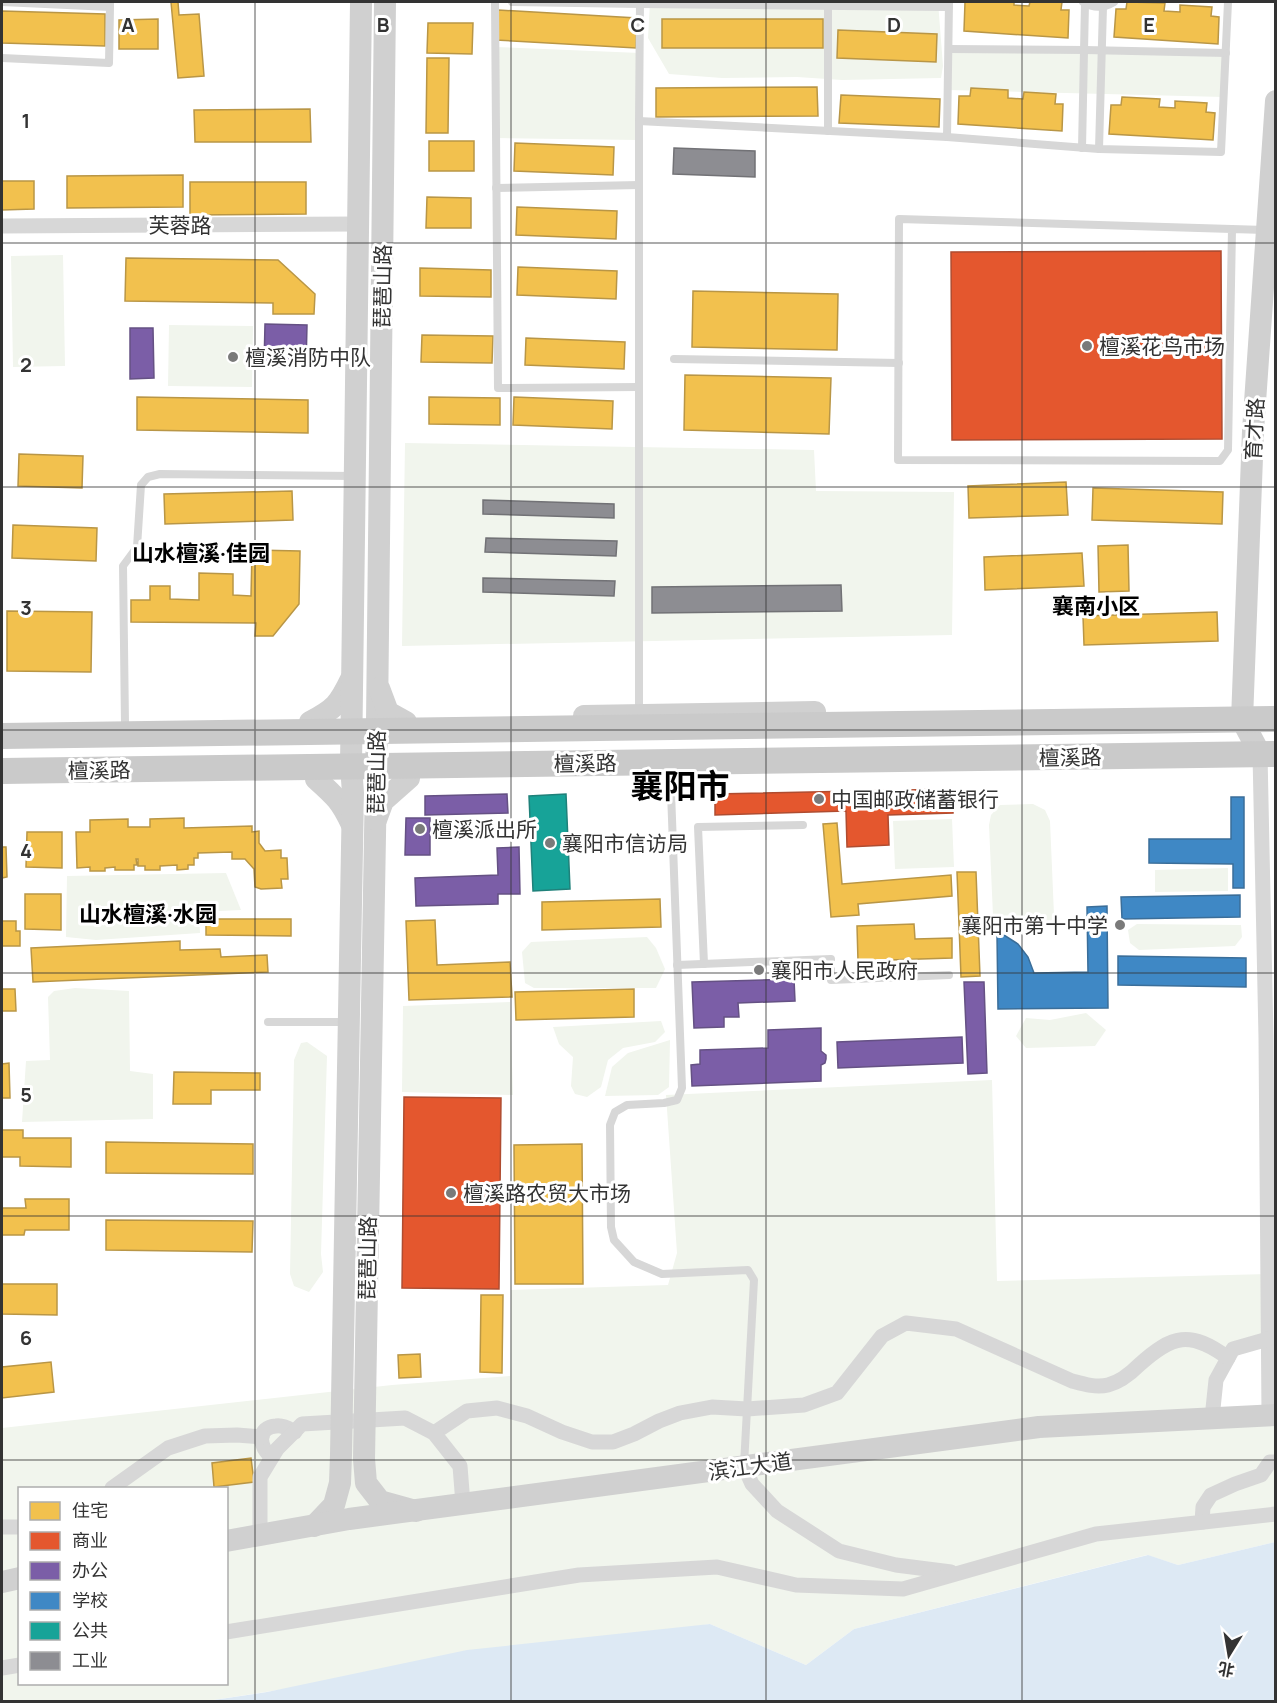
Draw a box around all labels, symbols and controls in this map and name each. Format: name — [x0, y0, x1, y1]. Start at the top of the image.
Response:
text: A — [121, 11, 135, 38]
text: B — [377, 11, 390, 38]
text: C — [631, 11, 645, 38]
text: D — [887, 11, 901, 38]
text: E — [1143, 11, 1155, 38]
text: 1 — [22, 107, 30, 134]
street label: 芙蓉路 — [149, 211, 212, 239]
street label: 琵琶山路 — [367, 244, 397, 328]
place label: 檀溪花鸟市场 — [1099, 332, 1225, 360]
marker: 檀溪花鸟市场 — [1080, 339, 1094, 353]
place label: 檀溪消防中队 — [245, 343, 371, 371]
marker: 檀溪消防中队 — [226, 350, 240, 364]
text: 2 — [20, 351, 32, 378]
street label: 育才路 — [1238, 397, 1270, 461]
district label: 山水檀溪·佳园 — [132, 538, 270, 568]
district label: 襄南小区 — [1052, 591, 1140, 621]
text: 3 — [20, 594, 32, 621]
street label: 琵琶山路 — [361, 730, 391, 814]
street label: 檀溪路 — [1038, 742, 1102, 772]
street label: 檀溪路 — [553, 748, 617, 778]
street label: 檀溪路 — [67, 755, 131, 785]
district label: 襄阳市 — [631, 763, 730, 808]
place label: 中国邮政储蓄银行 — [831, 785, 999, 813]
marker: 中国邮政储蓄银行 — [812, 792, 826, 806]
place label: 檀溪派出所 — [432, 815, 537, 843]
marker: 檀溪派出所 — [413, 822, 427, 836]
place label: 襄阳市信访局 — [562, 829, 688, 857]
marker: 襄阳市信访局 — [543, 836, 557, 850]
text: 4 — [20, 837, 32, 864]
district label: 山水檀溪·水园 — [79, 899, 217, 929]
place label: 襄阳市第十中学 — [961, 911, 1108, 939]
marker: 襄阳市第十中学 — [1113, 918, 1127, 932]
place label: 襄阳市人民政府 — [771, 956, 918, 984]
marker: 襄阳市人民政府 — [752, 963, 766, 977]
text: 5 — [20, 1081, 32, 1108]
place label: 檀溪路农贸大市场 — [463, 1179, 631, 1207]
marker: 檀溪路农贸大市场 — [444, 1186, 458, 1200]
street label: 琵琶山路 — [352, 1216, 382, 1300]
text: 6 — [20, 1324, 32, 1351]
street label: 滨江大道 — [706, 1446, 794, 1486]
legend — [18, 1487, 228, 1685]
text: 住宅 — [72, 1498, 108, 1522]
text: 商业 — [72, 1528, 108, 1552]
text: 办公 — [72, 1558, 108, 1582]
text: 学校 — [72, 1588, 108, 1612]
text: 公共 — [72, 1618, 108, 1642]
north arrow — [1199, 1625, 1259, 1685]
text: 工业 — [72, 1648, 108, 1672]
text: 北 — [1216, 1657, 1236, 1682]

